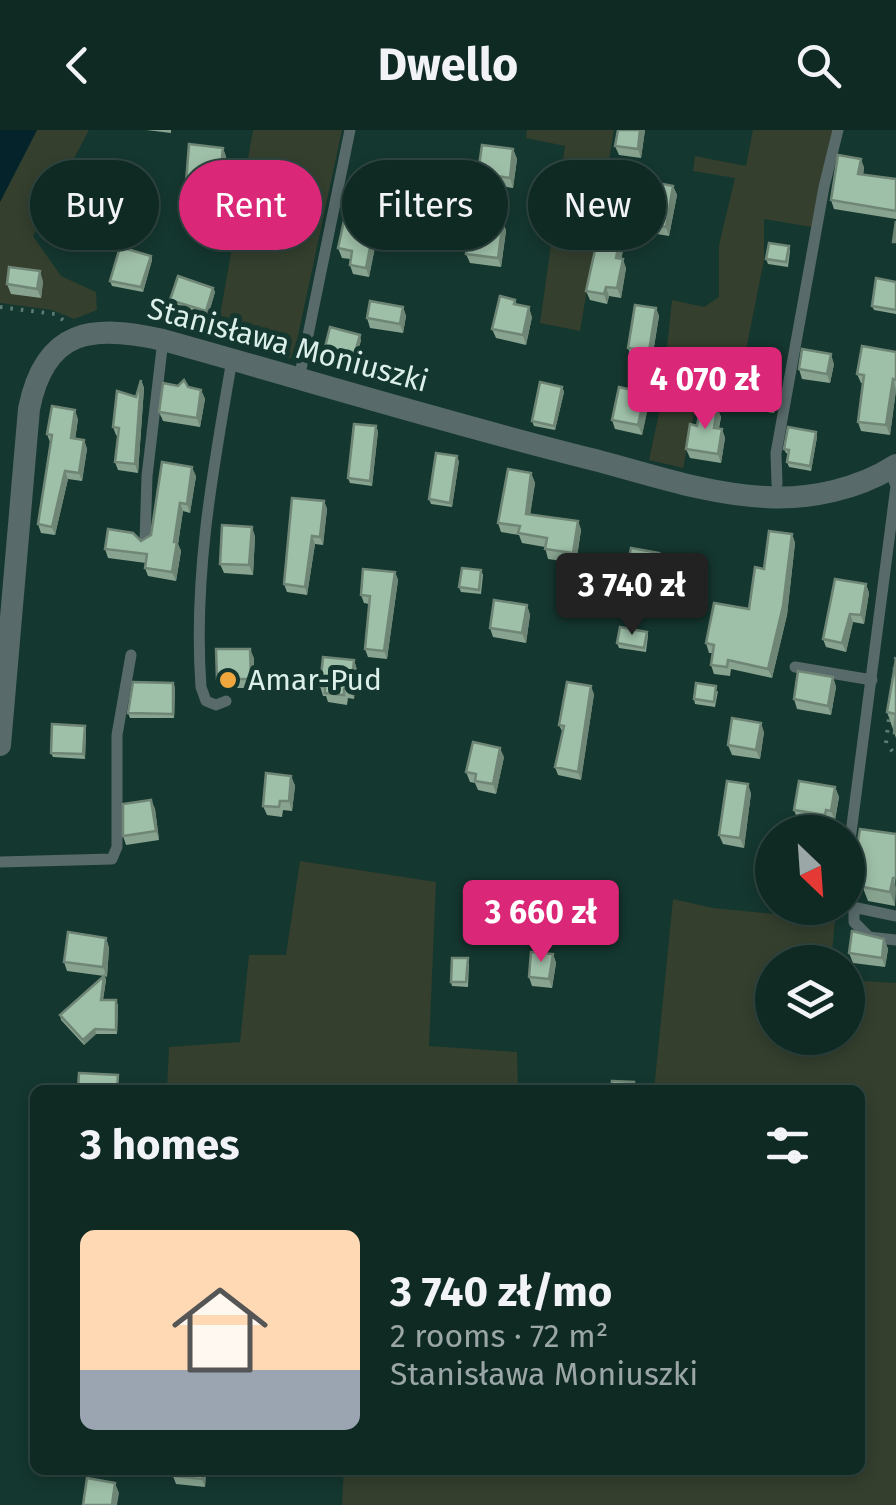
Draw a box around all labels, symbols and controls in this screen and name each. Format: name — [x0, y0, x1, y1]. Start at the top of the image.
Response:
icon: back — [50, 38, 105, 93]
text: Dwello — [378, 38, 518, 92]
icon: search — [791, 38, 846, 93]
chip: Buy — [30, 160, 159, 250]
chip: Rent — [179, 160, 322, 250]
chip: Filters — [342, 160, 508, 250]
chip: New — [528, 160, 666, 250]
street label: Stanisława Moniuszki — [144, 290, 432, 400]
pin: 4 070 zł — [602, 347, 808, 432]
text: 4 070 zł — [650, 360, 760, 398]
pin: 3 740 zł — [529, 553, 735, 638]
text: 3 740 zł — [578, 566, 686, 604]
place label: Amar-Pud — [248, 662, 382, 698]
marker: Amar-Pud — [217, 669, 239, 691]
north arrow — [755, 815, 865, 925]
map controls — [755, 815, 865, 1055]
pin: 3 660 zł — [438, 880, 644, 965]
text: 3 660 zł — [485, 893, 597, 931]
button: layers — [755, 945, 865, 1055]
icon: filters — [760, 1118, 815, 1173]
text: 3 homes — [80, 1120, 240, 1170]
text: 3 740 zł/mo — [390, 1267, 612, 1317]
icon: home — [160, 1270, 280, 1390]
text: 2 rooms · 72 m² — [390, 1317, 608, 1355]
text: Stanisława Moniuszki — [390, 1355, 698, 1393]

